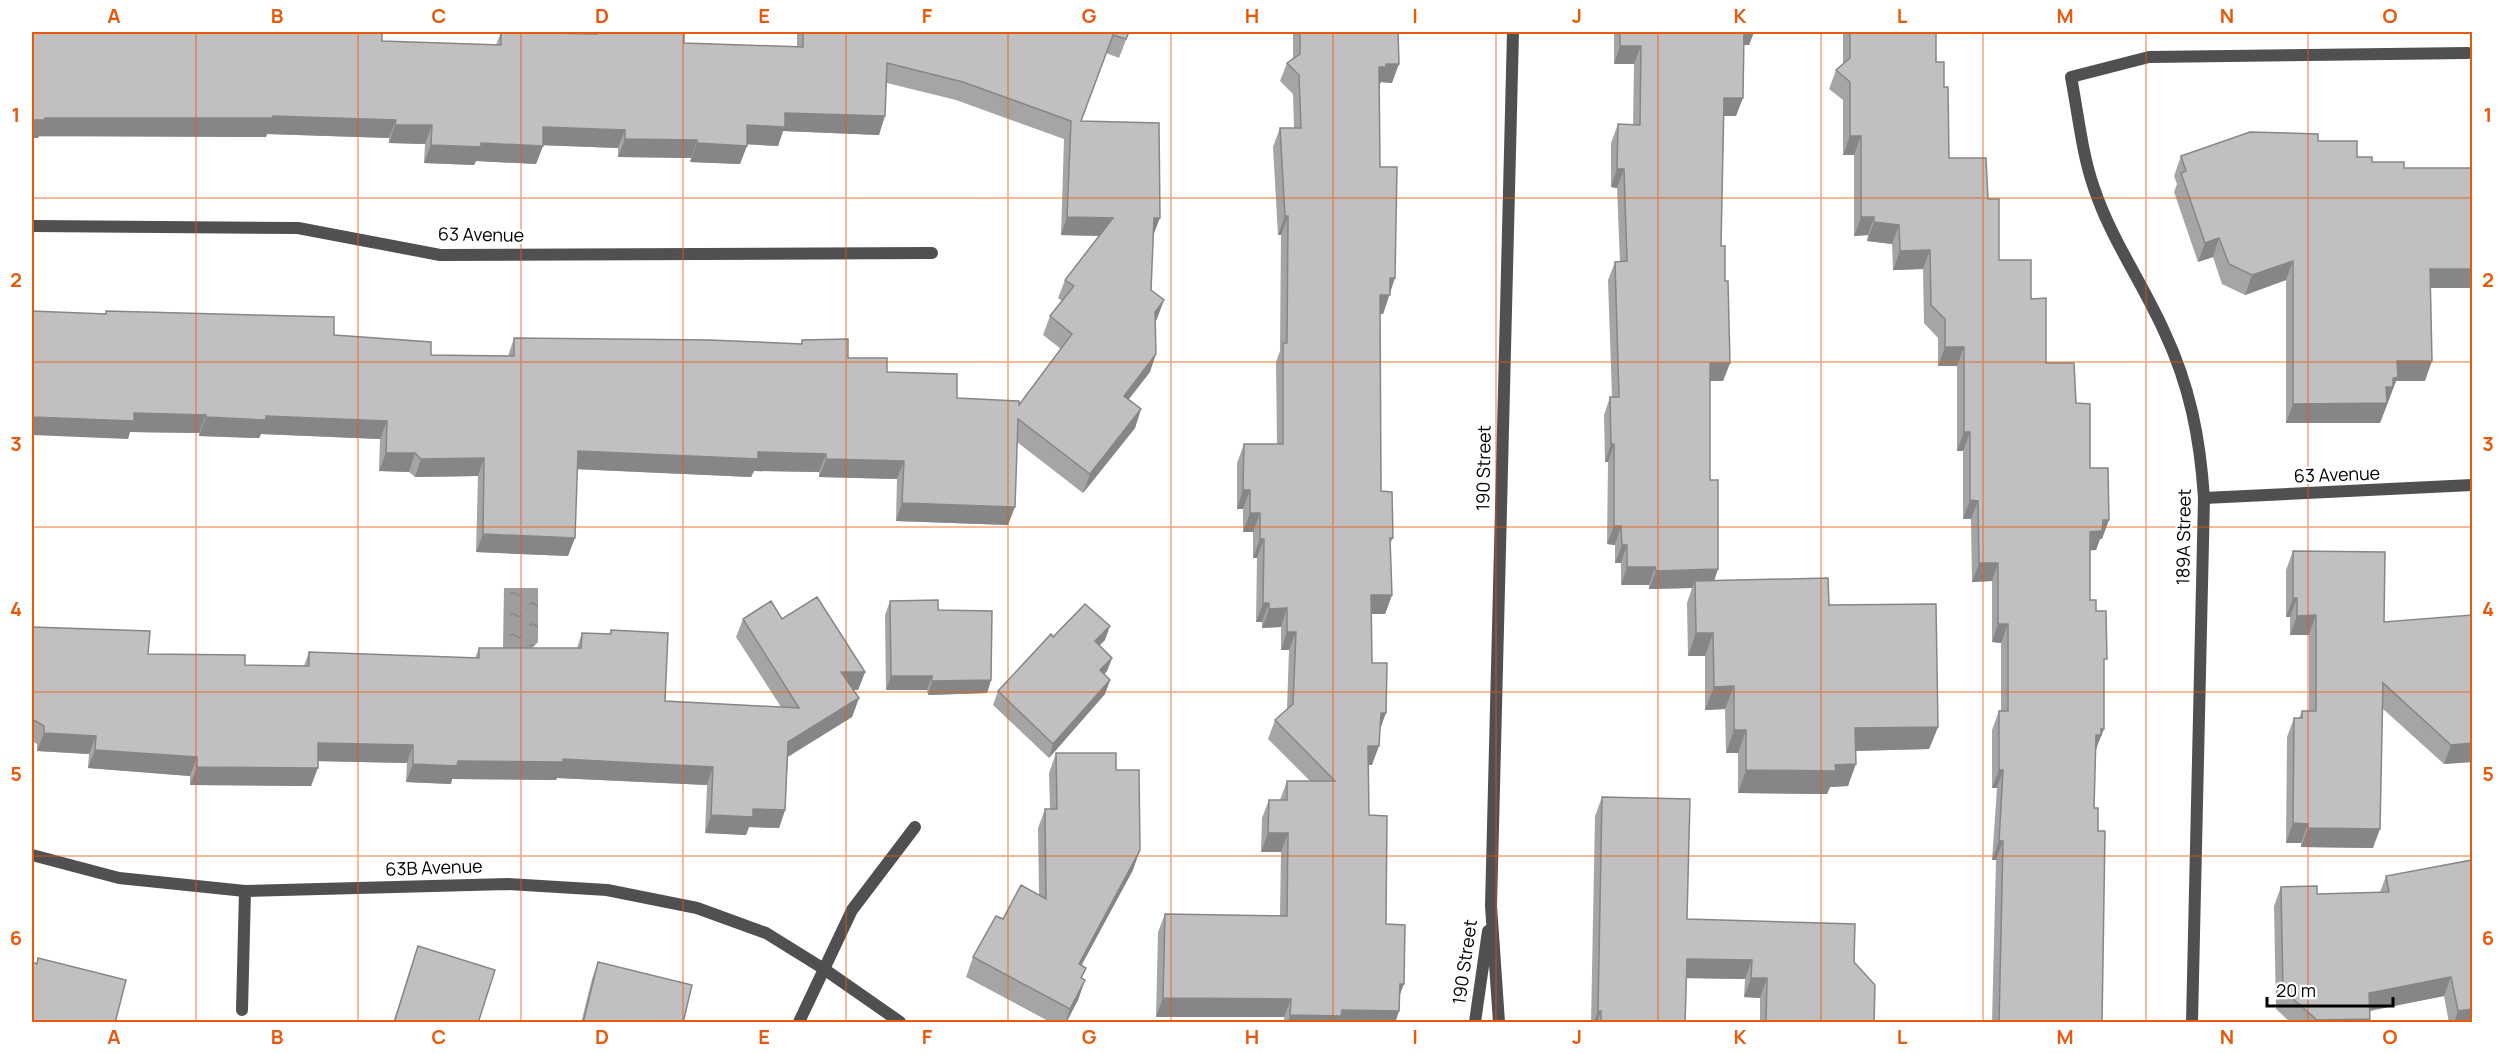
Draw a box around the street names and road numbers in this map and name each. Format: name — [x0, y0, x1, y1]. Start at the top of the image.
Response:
street label: 63 Avenue — [438, 221, 524, 247]
street label: 190 Street — [1470, 425, 1496, 511]
street label: 63 Avenue — [2293, 461, 2381, 488]
street label: 189A Street — [2170, 489, 2196, 585]
street label: 63B Avenue — [385, 853, 483, 881]
street label: 190 Street — [1446, 918, 1482, 1006]

